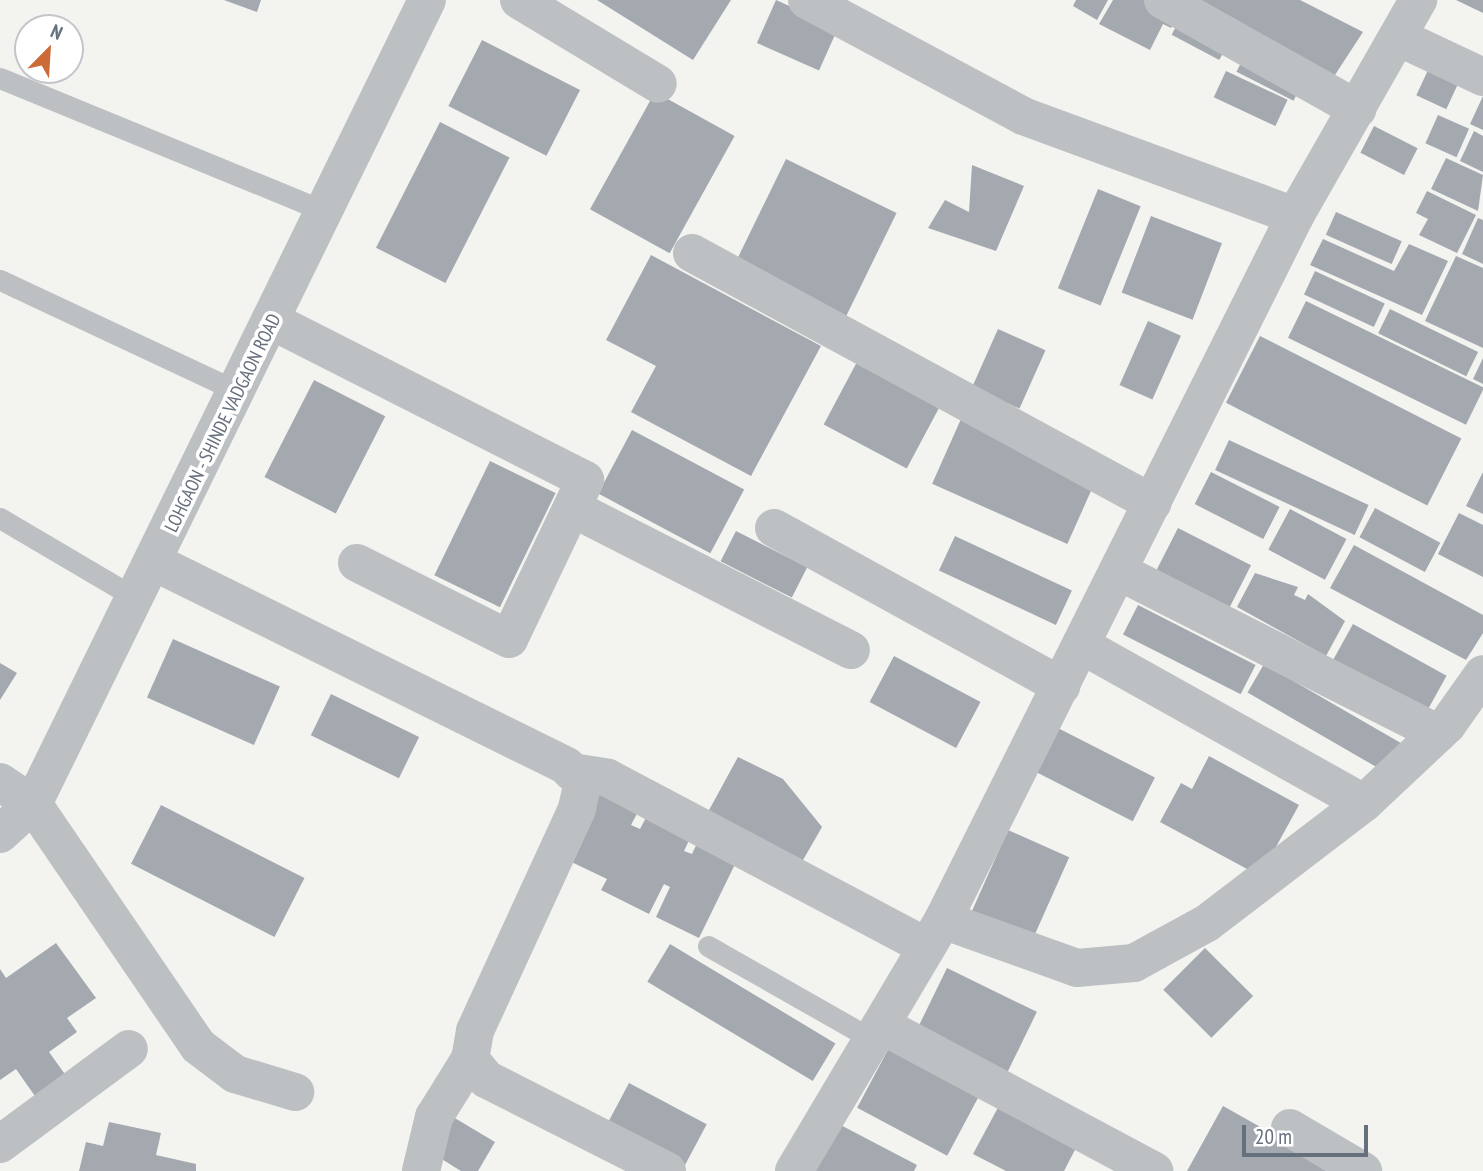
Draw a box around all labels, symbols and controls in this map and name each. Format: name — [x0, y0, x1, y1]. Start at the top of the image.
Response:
north arrow — [14, 14, 84, 84]
text: N — [47, 19, 66, 45]
street label: LOHGAON - SHINDE VADGAON ROAD — [160, 309, 286, 537]
scale bar — [1245, 1112, 1371, 1156]
text: 20 m — [1255, 1123, 1292, 1150]

